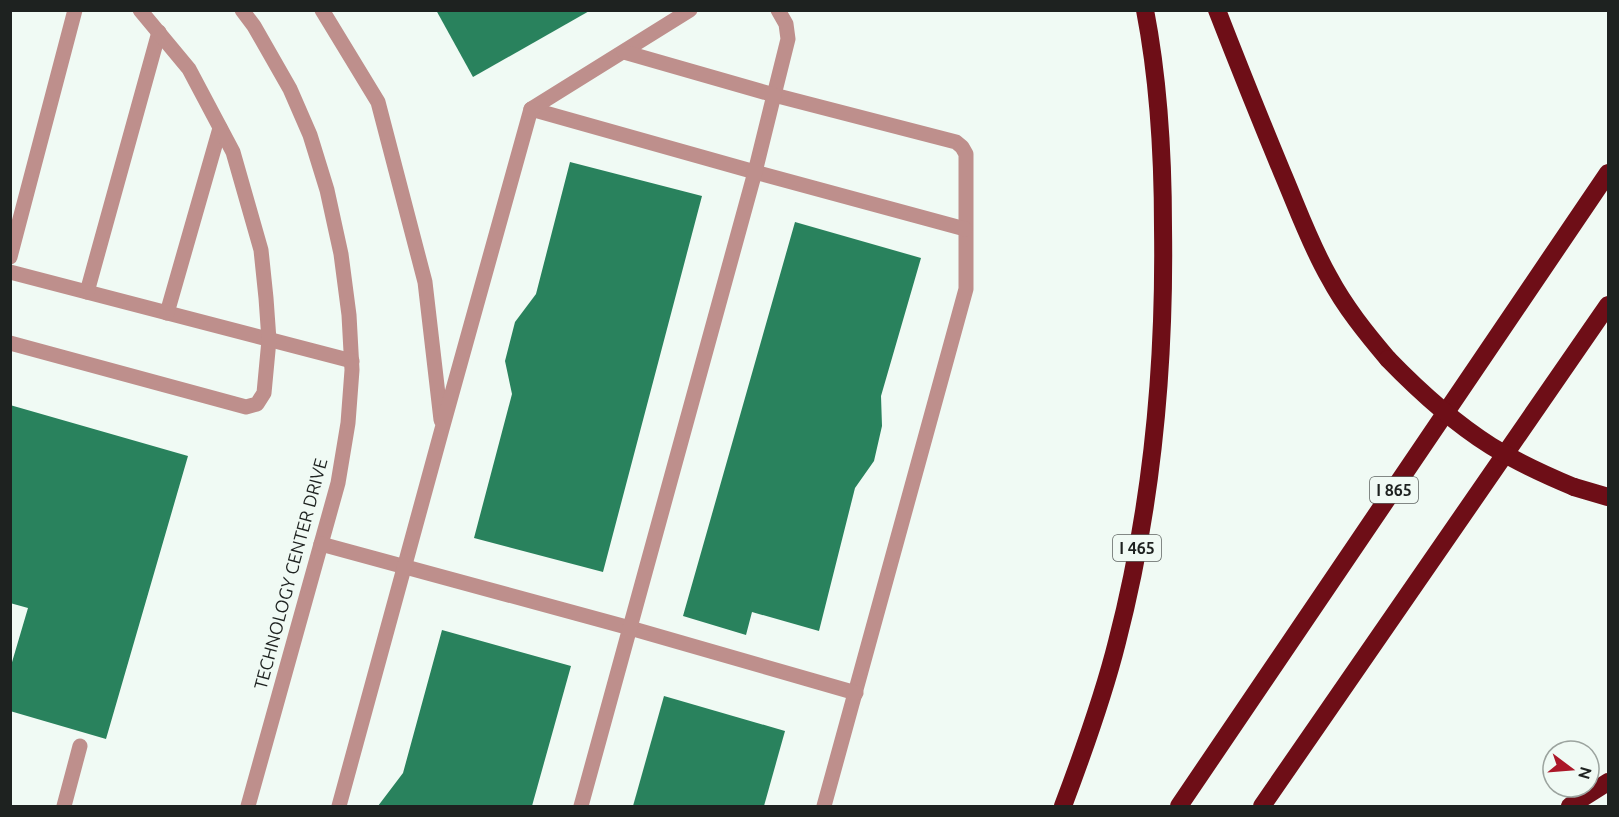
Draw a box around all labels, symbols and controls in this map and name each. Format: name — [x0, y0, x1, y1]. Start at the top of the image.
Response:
street label: TECHNOLOGY CENTER DRIVE — [249, 456, 331, 692]
road number: I 865 — [1370, 477, 1418, 503]
road number: I 465 — [1113, 535, 1161, 561]
north arrow — [1541, 739, 1601, 799]
text: N — [1575, 765, 1596, 781]

